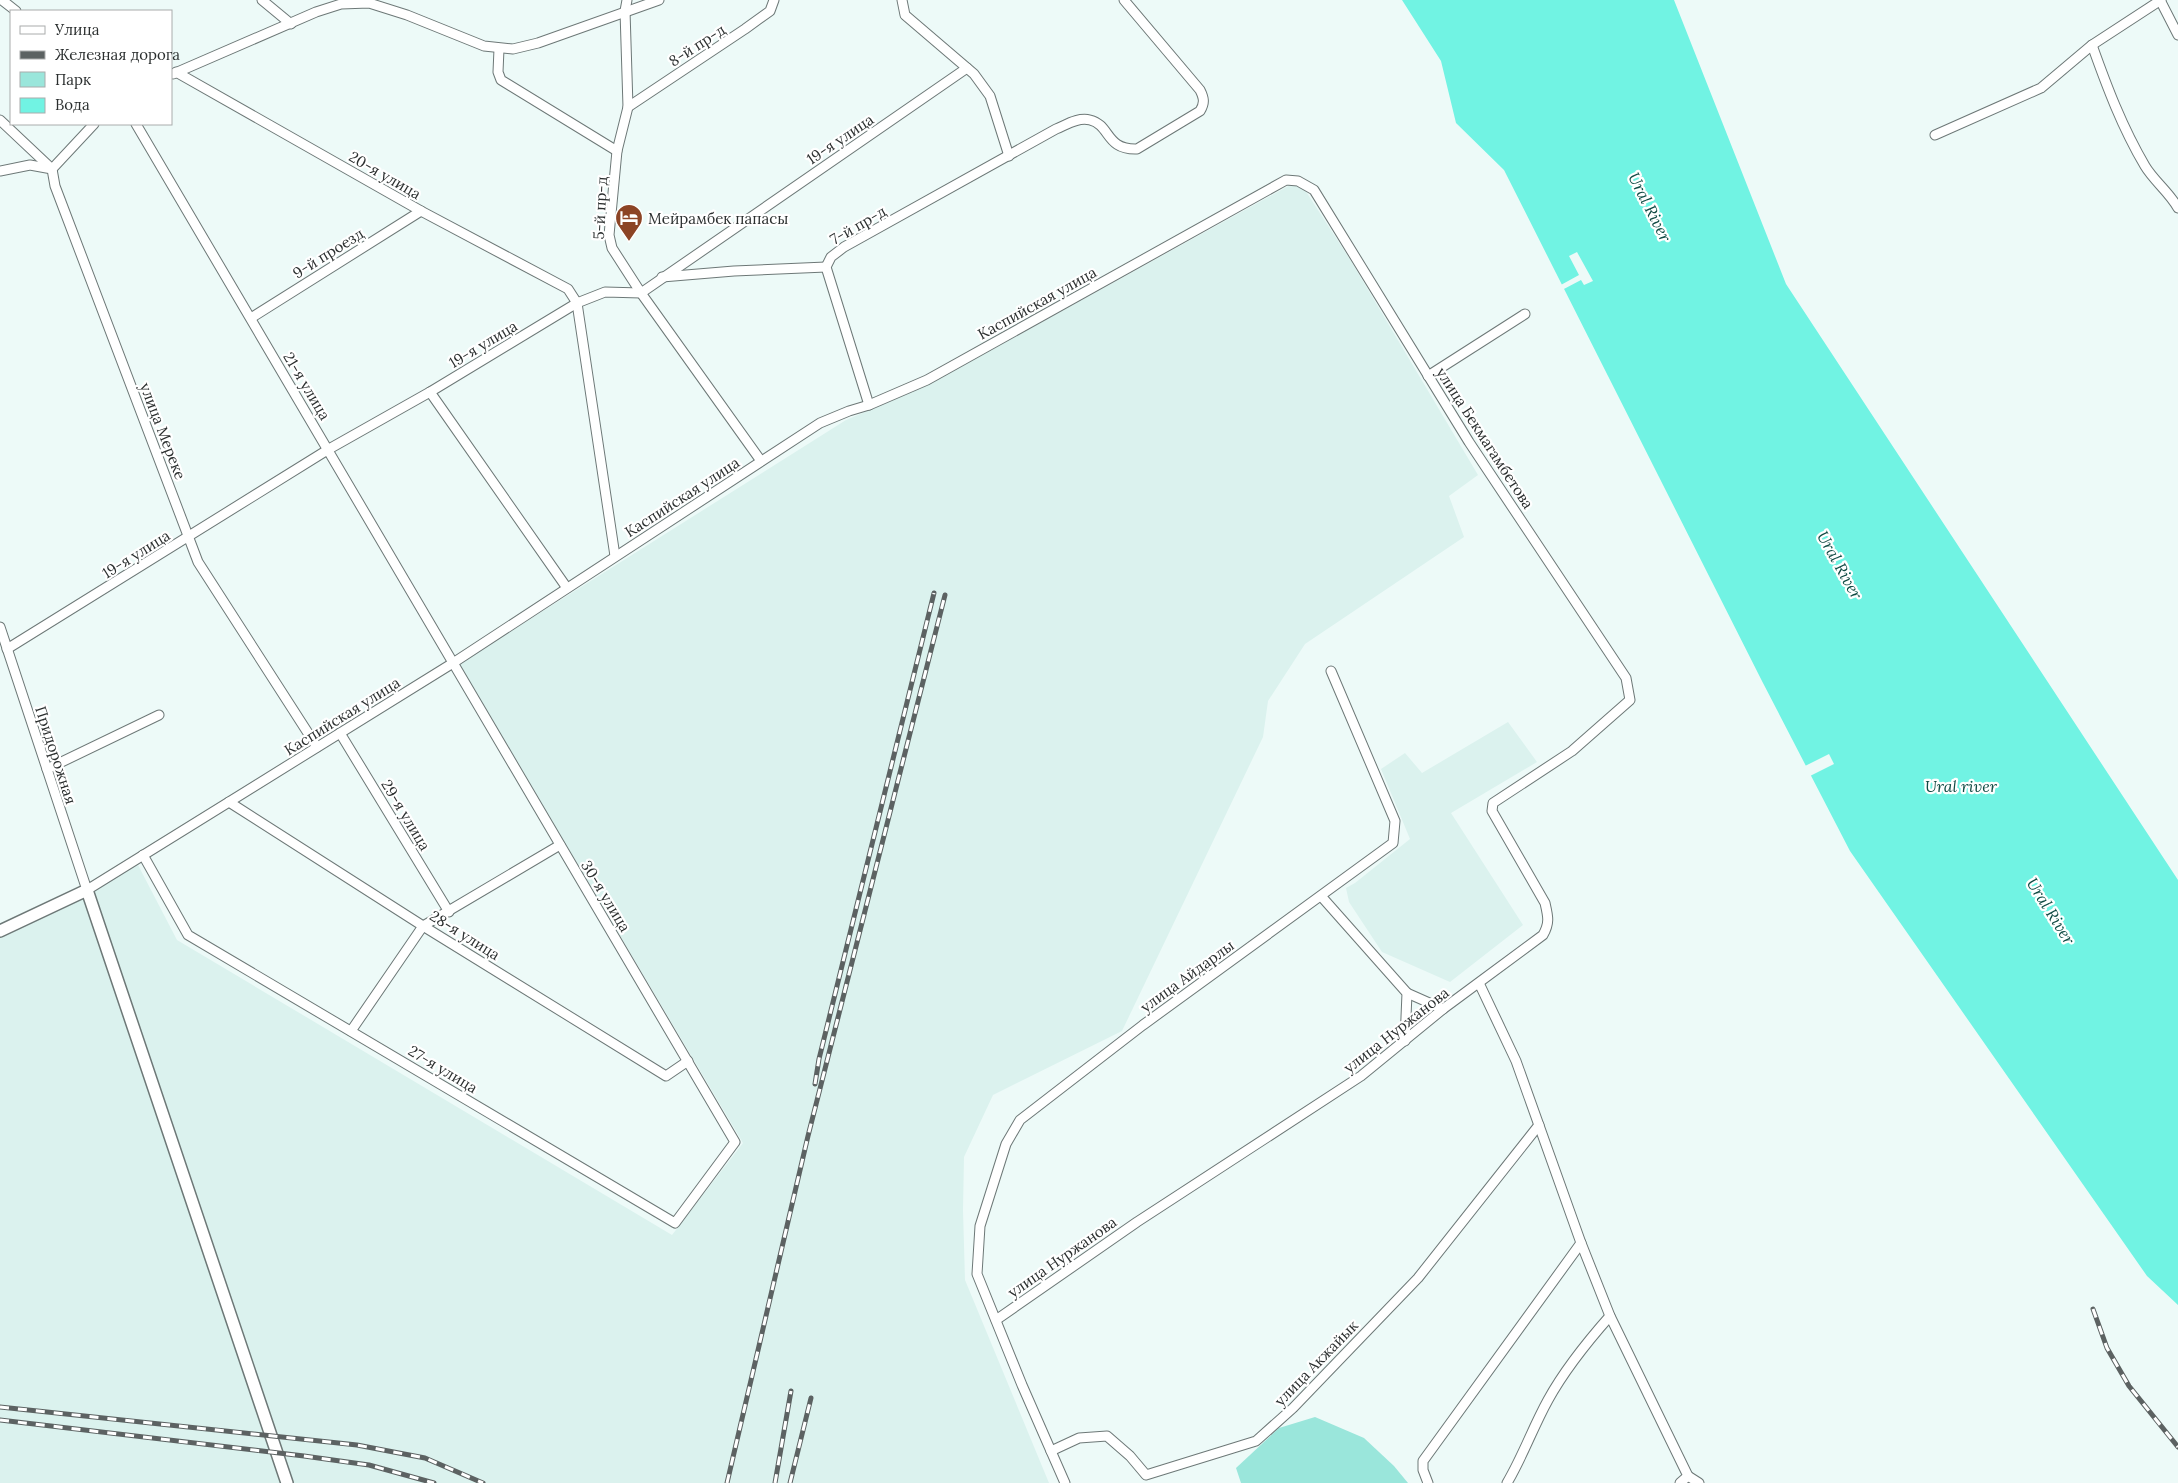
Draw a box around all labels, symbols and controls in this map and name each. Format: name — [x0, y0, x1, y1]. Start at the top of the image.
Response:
legend — [10, 10, 172, 125]
text: Улица — [54, 20, 100, 39]
street label: 8-й пр-д — [665, 20, 729, 70]
text: Железная дорога — [55, 45, 180, 64]
text: Парк — [55, 70, 91, 89]
text: Вода — [55, 95, 90, 114]
street label: 19-я улица — [803, 110, 877, 168]
street label: 20-я улица — [346, 147, 425, 203]
water label: Ural River — [1624, 169, 1676, 246]
street label: 5-й пр-д — [589, 176, 611, 240]
street label: 7-й пр-д — [827, 201, 890, 249]
hotel icon: Мейрамбек папасы — [614, 203, 644, 242]
place label: Мейрамбек папасы — [648, 209, 788, 228]
street label: 9-й проезд — [289, 224, 367, 282]
street label: Каспийская улица — [974, 262, 1100, 344]
street label: 19-я улица — [445, 316, 521, 372]
street label: 21-я улица — [279, 349, 335, 424]
street label: улица Бекмагамбетова — [1432, 364, 1538, 513]
street label: улица Мереке — [136, 380, 190, 482]
street label: Каспийская улица — [621, 453, 743, 541]
street label: 19-я улица — [98, 525, 174, 582]
water label: Ural River — [1813, 527, 1867, 603]
street label: Каспийская улица — [281, 673, 404, 759]
street label: Придорожная — [31, 704, 81, 806]
street label: 29-я улица — [377, 776, 435, 854]
water label: Ural river — [1925, 776, 1998, 796]
street label: 30-я улица — [577, 857, 635, 936]
water label: Ural River — [2023, 874, 2080, 949]
street label: 28-я улица — [426, 906, 504, 964]
street label: улица Айдарлы — [1136, 936, 1238, 1016]
street label: улица Нуржанова — [1340, 983, 1453, 1077]
street label: 27-я улица — [405, 1041, 481, 1097]
street label: улица Нуржанова — [1004, 1212, 1120, 1302]
street label: улица Акжайык — [1270, 1316, 1362, 1410]

